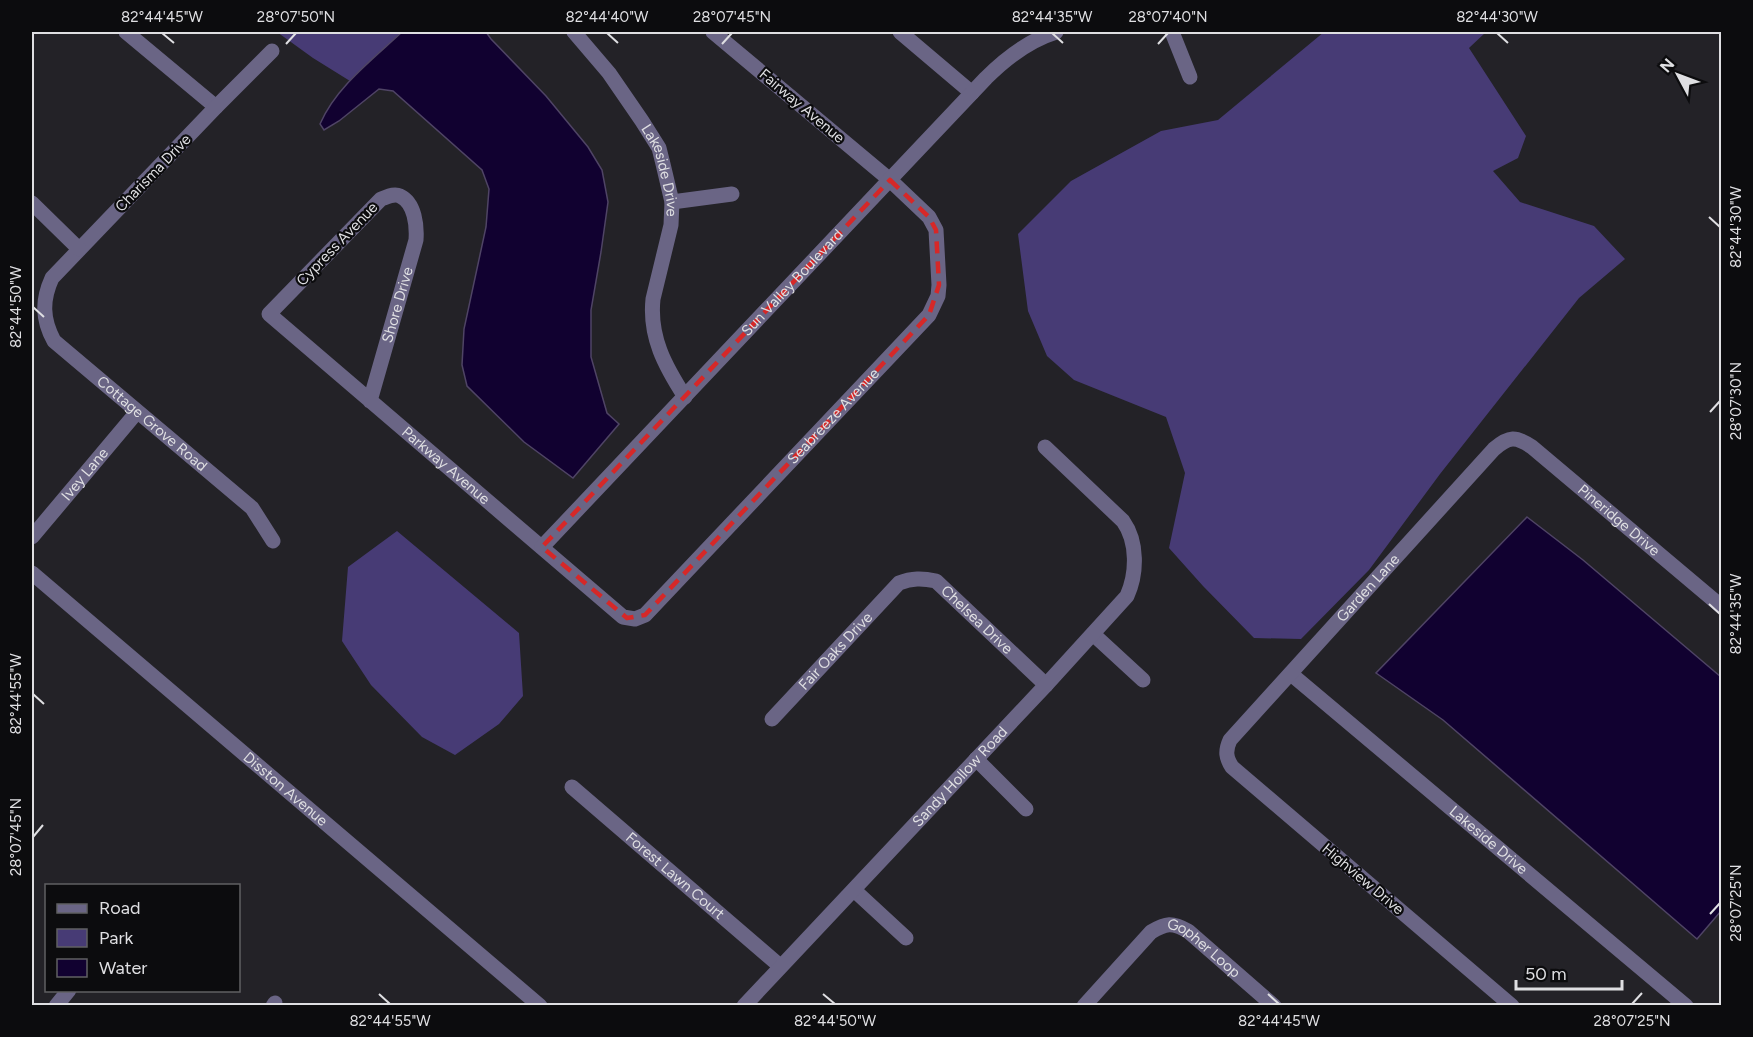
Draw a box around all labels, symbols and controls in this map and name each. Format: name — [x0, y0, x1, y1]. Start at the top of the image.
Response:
text: 82°44'45"W — [121, 8, 204, 26]
text: 28°07'50"N — [257, 8, 335, 26]
text: 82°44'40"W — [566, 8, 649, 26]
text: 28°07'45"N — [693, 8, 771, 26]
text: 82°44'35"W — [1012, 8, 1093, 26]
text: 28°07'40"N — [1128, 8, 1208, 26]
text: 82°44'30"W — [1456, 8, 1538, 26]
north arrow — [1648, 45, 1708, 105]
text: N — [1656, 55, 1678, 76]
street label: Fairway Avenue — [756, 65, 848, 147]
street label: Lakeside Drive — [637, 121, 681, 217]
street label: Charisma Drive — [111, 130, 195, 216]
text: 82°44'30"W — [1727, 186, 1745, 268]
street label: Cypress Avenue — [293, 198, 381, 290]
street label: Sun Valley Boulevard — [738, 226, 847, 340]
text: 82°44'50"W — [7, 265, 25, 348]
street label: Shore Drive — [378, 265, 417, 345]
text: 28°07'30"N — [1727, 362, 1745, 440]
street label: Seabreeze Avenue — [784, 364, 883, 468]
street label: Cottage Grove Road — [93, 372, 211, 475]
street label: Parkway Avenue — [398, 423, 494, 508]
street label: Ivey Lane — [57, 444, 112, 504]
street label: Pineridge Drive — [1574, 481, 1664, 560]
street label: Garden Lane — [1333, 550, 1403, 626]
text: 82°44'35"W — [1727, 573, 1745, 654]
street label: Chelsea Drive — [937, 582, 1017, 658]
street label: Fair Oaks Drive — [795, 608, 876, 694]
text: 82°44'55"W — [7, 653, 25, 735]
street label: Sandy Hollow Road — [908, 723, 1011, 830]
street label: Disston Avenue — [240, 748, 331, 830]
text: 28°07'45"N — [7, 798, 25, 876]
street label: Lakeside Drive — [1446, 802, 1531, 878]
street label: Forest Lawn Court — [622, 828, 728, 923]
street label: Highview Drive — [1318, 840, 1408, 918]
text: 28°07'25"N — [1727, 864, 1745, 942]
legend — [45, 884, 240, 992]
text: Road — [99, 897, 140, 919]
street label: Gopher Loop — [1166, 915, 1244, 982]
text: Park — [99, 927, 134, 949]
scale bar — [1516, 953, 1622, 991]
text: Water — [99, 957, 147, 979]
text: 50 m — [1525, 963, 1567, 985]
text: 82°44'55"W — [349, 1012, 431, 1030]
text: 82°44'50"W — [794, 1012, 877, 1030]
text: 82°44'45"W — [1238, 1012, 1321, 1030]
text: 28°07'25"N — [1593, 1012, 1671, 1030]

